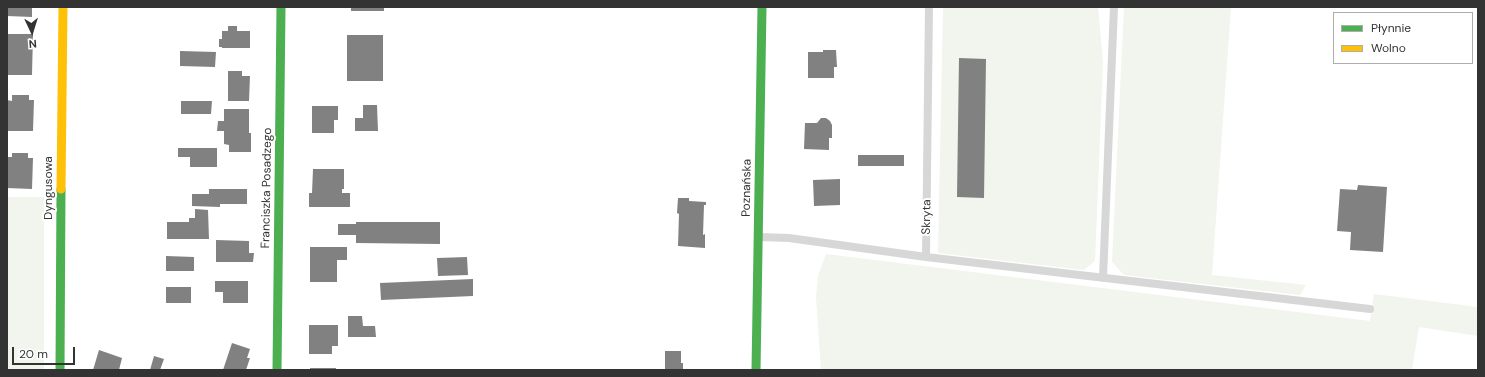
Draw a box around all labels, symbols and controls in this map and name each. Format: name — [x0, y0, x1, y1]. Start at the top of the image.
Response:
north arrow — [12, 12, 52, 52]
legend — [1333, 12, 1473, 64]
text: Płynnie — [1371, 20, 1411, 36]
text: N — [28, 37, 37, 51]
text: Wolno — [1371, 40, 1406, 56]
street label: Franciszka Posadzego — [259, 127, 275, 249]
street label: Dyngusowa — [42, 156, 56, 220]
street label: Poznańska — [739, 159, 755, 217]
street label: Skryta — [919, 199, 935, 235]
scale bar — [14, 339, 77, 365]
text: 20 m — [19, 346, 48, 362]

